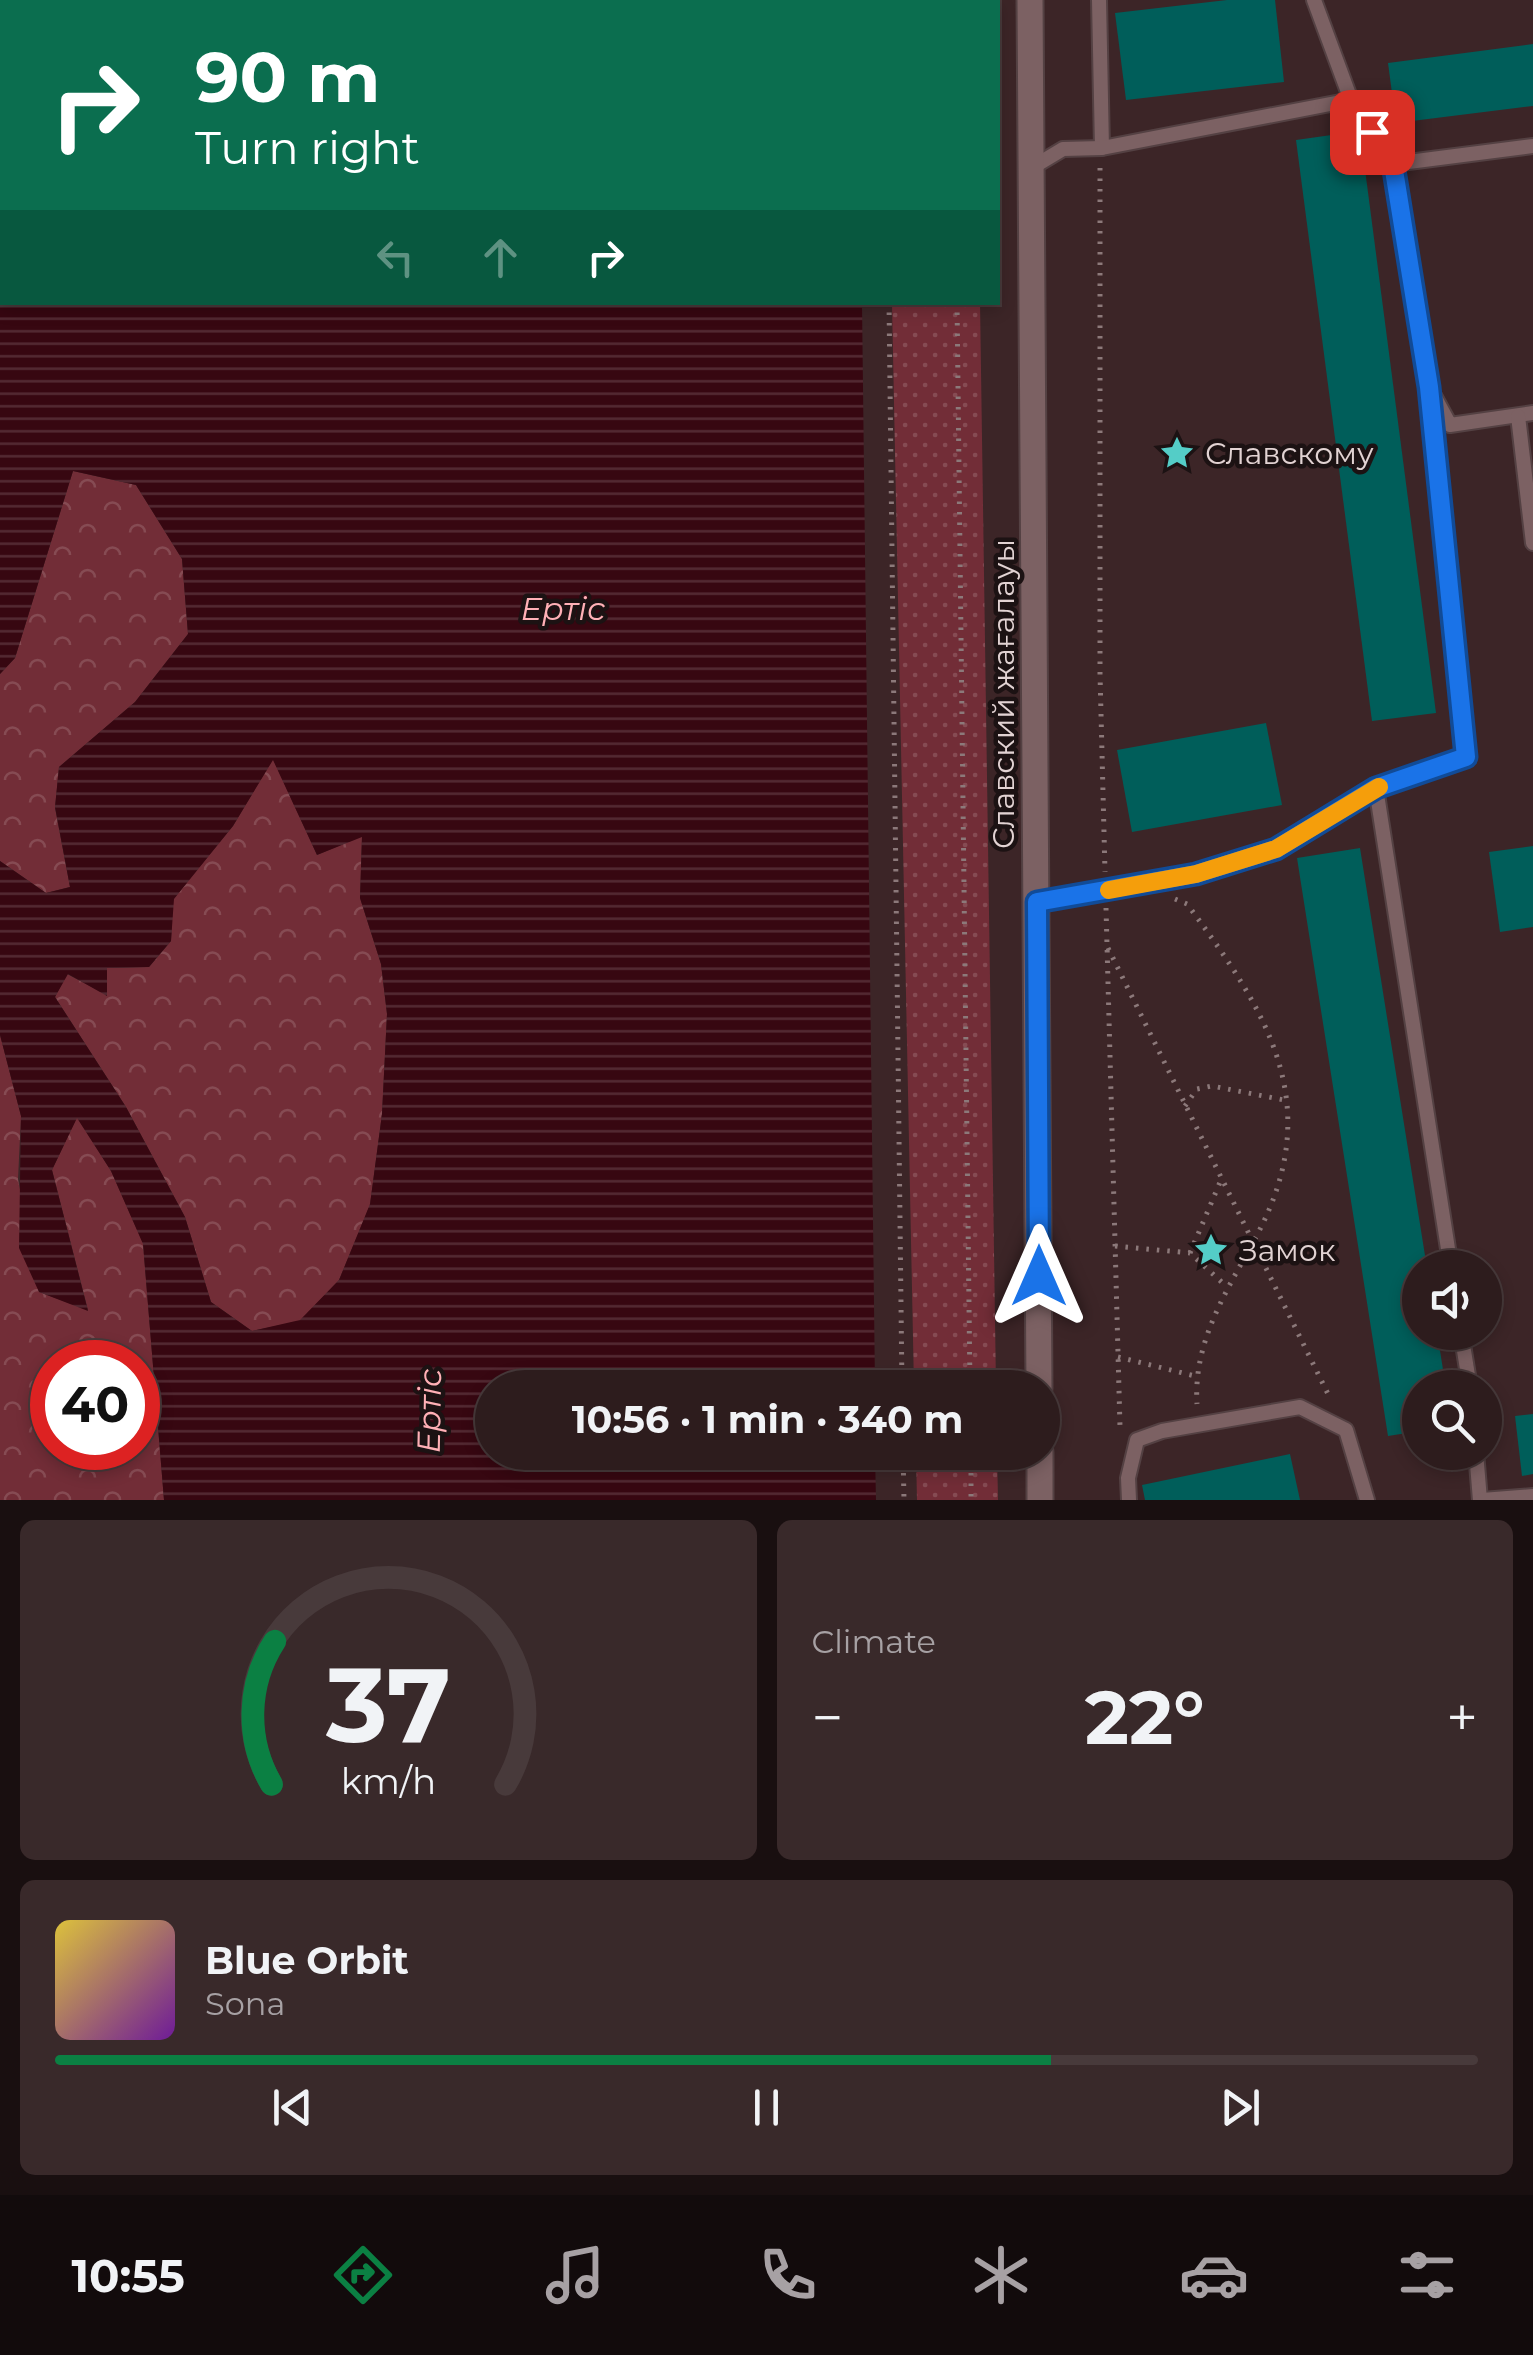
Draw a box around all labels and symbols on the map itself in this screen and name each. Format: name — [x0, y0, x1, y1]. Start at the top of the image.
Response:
pin — [1330, 90, 1415, 175]
place icon: Славскому — [1158, 434, 1196, 472]
place label: Славскому — [1205, 435, 1374, 472]
street label: Славский жағалауы — [985, 539, 1022, 849]
water label: Ертіс — [521, 589, 606, 628]
position arrow — [987, 1224, 1091, 1328]
place icon: Замок — [1192, 1231, 1230, 1269]
place label: Замок — [1239, 1232, 1336, 1269]
speed limit sign: 40 — [30, 1340, 160, 1470]
water label: Ертіс — [409, 1368, 449, 1454]

